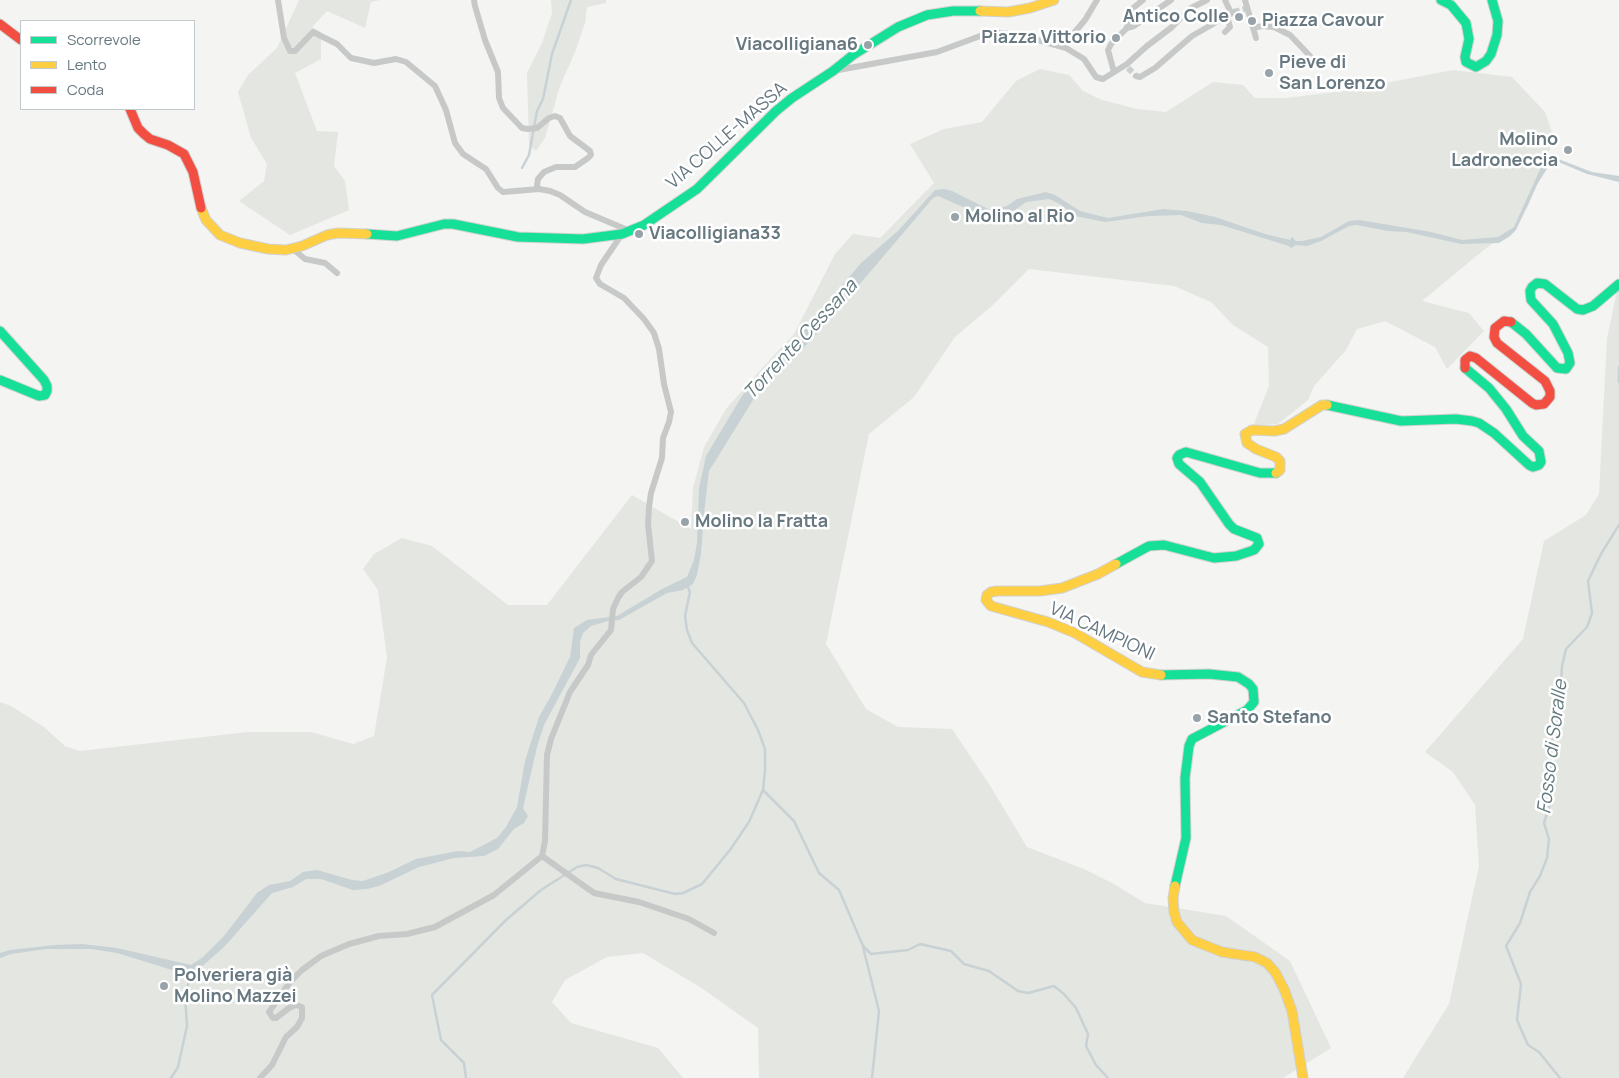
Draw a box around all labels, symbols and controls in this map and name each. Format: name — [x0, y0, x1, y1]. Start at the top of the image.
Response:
place label: Antico Colle — [1123, 6, 1229, 28]
place label: Piazza Cavour — [1262, 10, 1384, 32]
marker: Antico Colle — [1233, 11, 1245, 23]
marker: Piazza Cavour — [1246, 15, 1258, 27]
legend — [20, 20, 195, 110]
place label: Piazza Vittorio — [981, 27, 1106, 49]
text: Scorrevole — [67, 29, 141, 50]
marker: Piazza Vittorio — [1110, 32, 1122, 44]
place label: Viacolligiana6 — [736, 34, 858, 56]
marker: Viacolligiana6 — [862, 39, 874, 51]
place label: Pieve di San Lorenzo — [1279, 52, 1386, 94]
text: Lento — [67, 54, 107, 75]
marker: Pieve di San Lorenzo — [1263, 67, 1275, 79]
street label: VIA COLLE-MASSA — [662, 78, 792, 194]
text: Coda — [67, 79, 104, 100]
place label: Molino Ladroneccia — [1451, 129, 1558, 172]
marker: Molino Ladroneccia — [1562, 144, 1574, 156]
place label: Molino al Rio — [965, 206, 1075, 228]
marker: Molino al Rio — [949, 211, 961, 223]
place label: Viacolligiana33 — [649, 223, 781, 245]
marker: Viacolligiana33 — [633, 228, 645, 240]
water label: Torrente Cessana — [740, 275, 862, 405]
place label: Molino la Fratta — [695, 511, 828, 533]
marker: Molino la Fratta — [679, 516, 691, 528]
street label: VIA CAMPIONI — [1046, 598, 1158, 666]
water label: Fosso di Soralle — [1533, 679, 1573, 815]
place label: Santo Stefano — [1207, 707, 1332, 729]
marker: Santo Stefano — [1191, 712, 1203, 724]
place label: Polveriera già Molino Mazzei — [174, 965, 297, 1008]
marker: Polveriera già Molino Mazzei — [158, 980, 170, 992]

